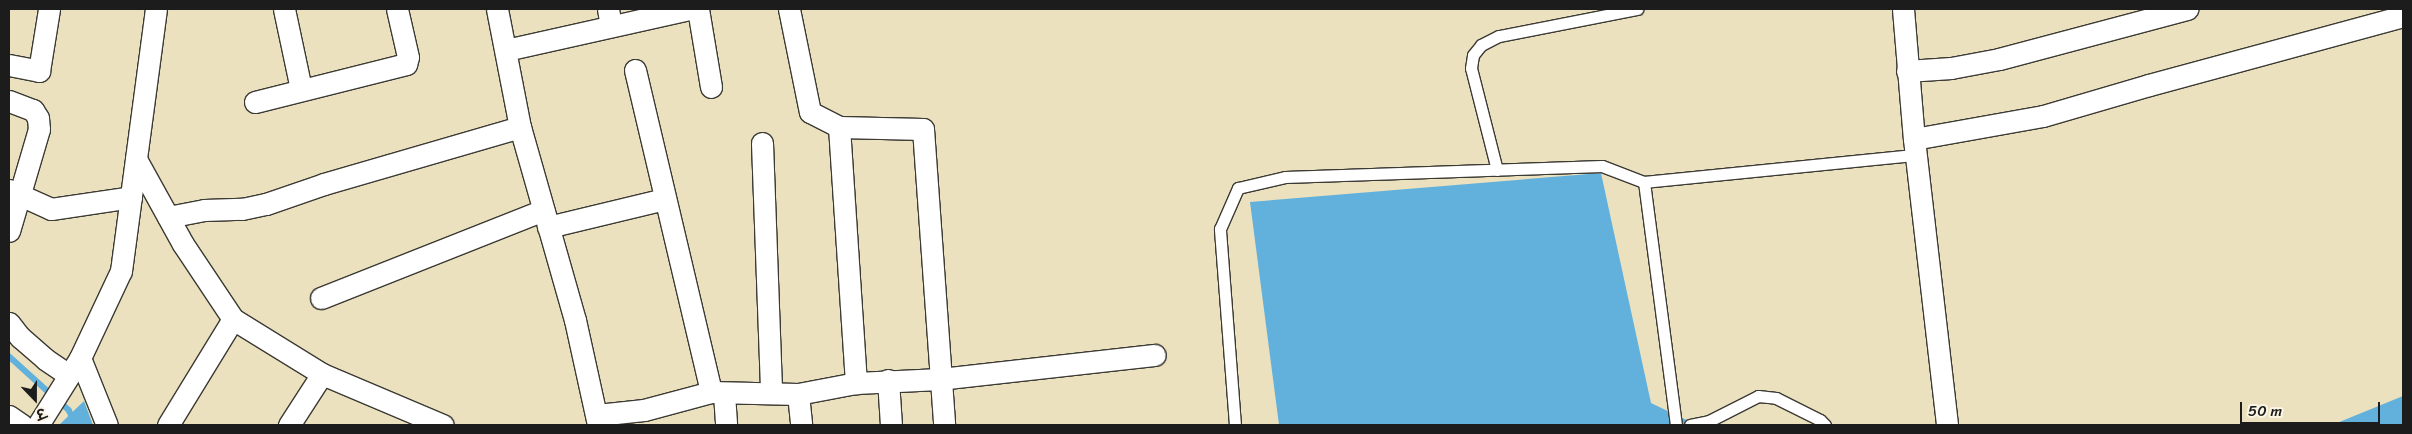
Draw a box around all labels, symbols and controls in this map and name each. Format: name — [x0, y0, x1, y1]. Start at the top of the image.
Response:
north arrow — [10, 374, 60, 424]
scale bar — [2242, 392, 2382, 424]
text: 50 m — [2248, 398, 2282, 424]
text: उ — [32, 400, 50, 427]

